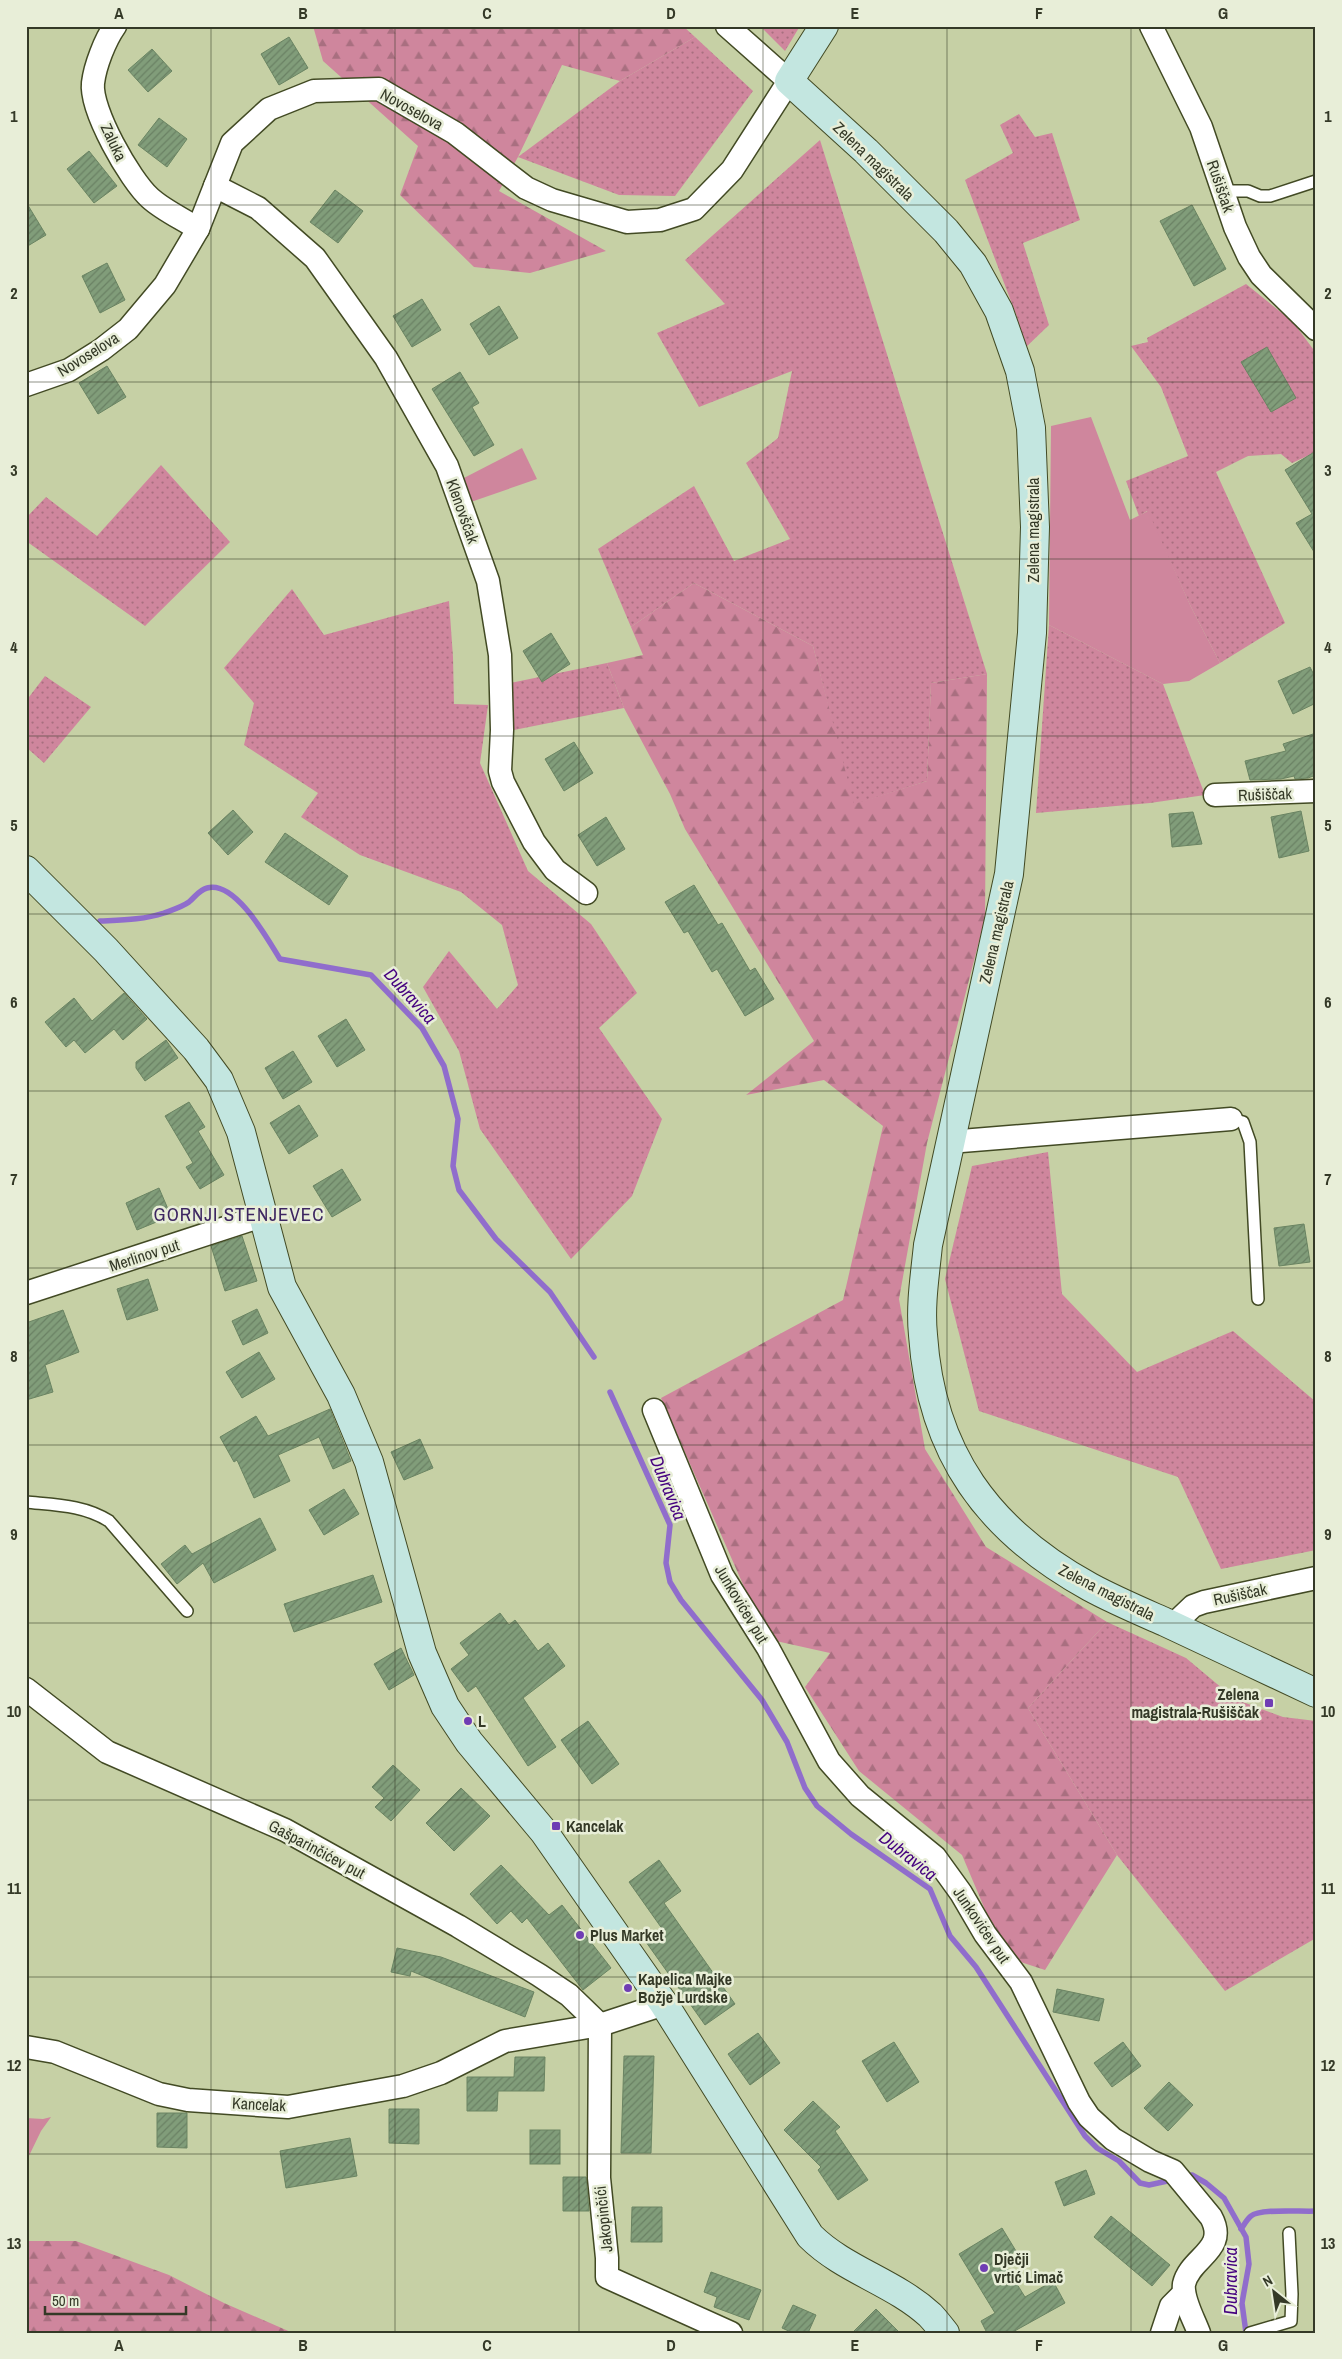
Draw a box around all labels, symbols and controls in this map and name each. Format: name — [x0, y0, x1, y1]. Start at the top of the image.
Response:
text: A — [114, 2, 124, 24]
text: B — [298, 2, 308, 24]
text: C — [482, 2, 492, 24]
text: D — [666, 2, 676, 24]
text: E — [851, 2, 860, 24]
text: F — [1035, 2, 1043, 24]
text: G — [1218, 2, 1228, 24]
street label: Novoselova — [377, 83, 448, 136]
text: 1 — [10, 105, 18, 127]
text: 1 — [1324, 105, 1332, 127]
street label: Zelena magistrala — [829, 117, 920, 206]
street label: Zaluka — [96, 120, 133, 165]
street label: Rušiščak — [1202, 157, 1240, 216]
text: 2 — [10, 282, 18, 304]
text: 2 — [1324, 282, 1332, 304]
street label: Novoselova — [53, 326, 123, 381]
text: 3 — [10, 459, 18, 481]
text: 3 — [1324, 459, 1332, 481]
street label: Klenovščak — [441, 476, 485, 547]
street label: Zelena magistrala — [1022, 477, 1044, 583]
text: 4 — [10, 636, 18, 658]
text: 4 — [1324, 636, 1332, 658]
street label: Rušiščak — [1238, 782, 1293, 806]
text: 5 — [10, 814, 18, 836]
text: 5 — [1324, 814, 1332, 836]
street label: Zelena magistrala — [973, 878, 1019, 986]
water label: Dubravica — [379, 962, 442, 1029]
text: 6 — [10, 991, 18, 1013]
text: 6 — [1324, 991, 1332, 1013]
text: 7 — [10, 1168, 18, 1190]
text: 7 — [1324, 1168, 1332, 1190]
district label: GORNJI STENJEVEC — [154, 1201, 324, 1227]
street label: Merlinov put — [106, 1233, 182, 1277]
text: 8 — [10, 1345, 18, 1367]
text: 8 — [1324, 1345, 1332, 1367]
water label: Dubravica — [644, 1452, 693, 1524]
text: 9 — [10, 1523, 18, 1545]
text: 9 — [1324, 1523, 1332, 1545]
street label: Zelena magistrala — [1055, 1558, 1159, 1626]
street label: Junkovićev put — [710, 1561, 774, 1647]
street label: Rušiščak — [1211, 1578, 1269, 1610]
place label: Zelena magistrala-Rušiščak — [1131, 1683, 1260, 1723]
marker: Zelena magistrala-Rušiščak — [1263, 1697, 1275, 1709]
text: 10 — [7, 1700, 21, 1722]
text: 10 — [1321, 1700, 1335, 1722]
place label: L — [478, 1710, 486, 1732]
marker: L — [462, 1715, 474, 1727]
street label: Gašparinčićev put — [265, 1814, 369, 1884]
place label: Kancelak — [566, 1815, 624, 1837]
marker: Kancelak — [550, 1820, 562, 1832]
water label: Dubravica — [874, 1825, 943, 1886]
text: 11 — [7, 1877, 22, 1899]
text: 11 — [1321, 1877, 1336, 1899]
street label: Junkovićev put — [948, 1883, 1016, 1968]
place label: Plus Market — [590, 1924, 664, 1946]
marker: Plus Market — [574, 1929, 586, 1941]
place label: Kapelica Majke Božje Lurdske — [638, 1968, 732, 2008]
marker: Kapelica Majke Božje Lurdske — [622, 1982, 634, 1994]
text: 12 — [7, 2054, 21, 2076]
text: 12 — [1321, 2054, 1335, 2076]
street label: Kancelak — [231, 2092, 287, 2116]
street label: Jakopinčići — [589, 2185, 617, 2253]
text: 13 — [7, 2232, 21, 2254]
text: 13 — [1321, 2232, 1335, 2254]
water label: Dubravica — [1218, 2247, 1243, 2315]
place label: Dječji vrtić Limač — [994, 2248, 1063, 2288]
marker: Dječji vrtić Limač — [978, 2262, 990, 2274]
north arrow — [1250, 2266, 1300, 2316]
text: N — [1259, 2271, 1276, 2291]
scale bar — [45, 2284, 186, 2316]
text: 50 m — [52, 2290, 79, 2311]
text: A — [114, 2334, 124, 2356]
text: B — [298, 2334, 308, 2356]
text: C — [482, 2334, 492, 2356]
text: D — [666, 2334, 676, 2356]
text: E — [851, 2334, 860, 2356]
text: F — [1035, 2334, 1043, 2356]
text: G — [1218, 2334, 1228, 2356]

